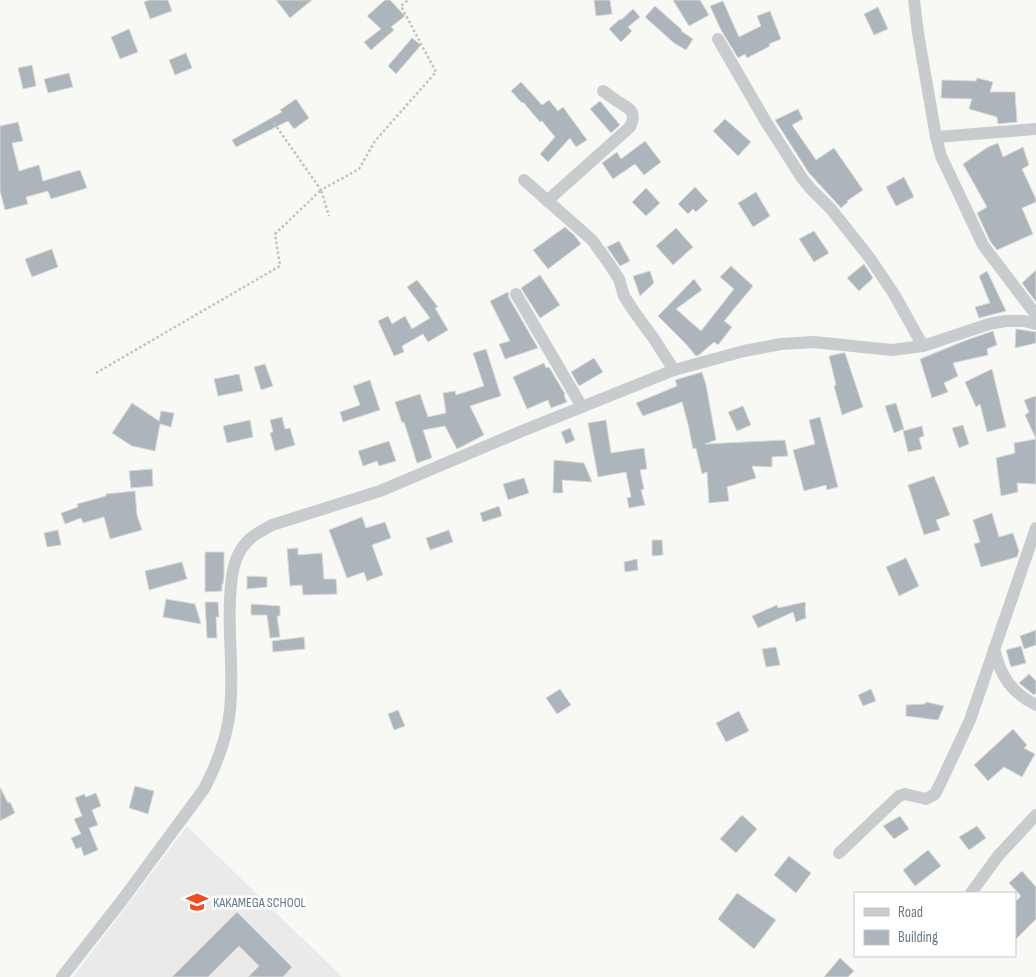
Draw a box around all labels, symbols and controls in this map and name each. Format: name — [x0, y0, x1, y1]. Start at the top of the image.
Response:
school or university icon: KAKAMEGA SCHOOL — [184, 889, 210, 915]
legend — [854, 892, 1016, 957]
place label: KAKAMEGA SCHOOL — [213, 894, 306, 911]
text: Road — [898, 903, 923, 922]
text: Building — [898, 928, 938, 947]

